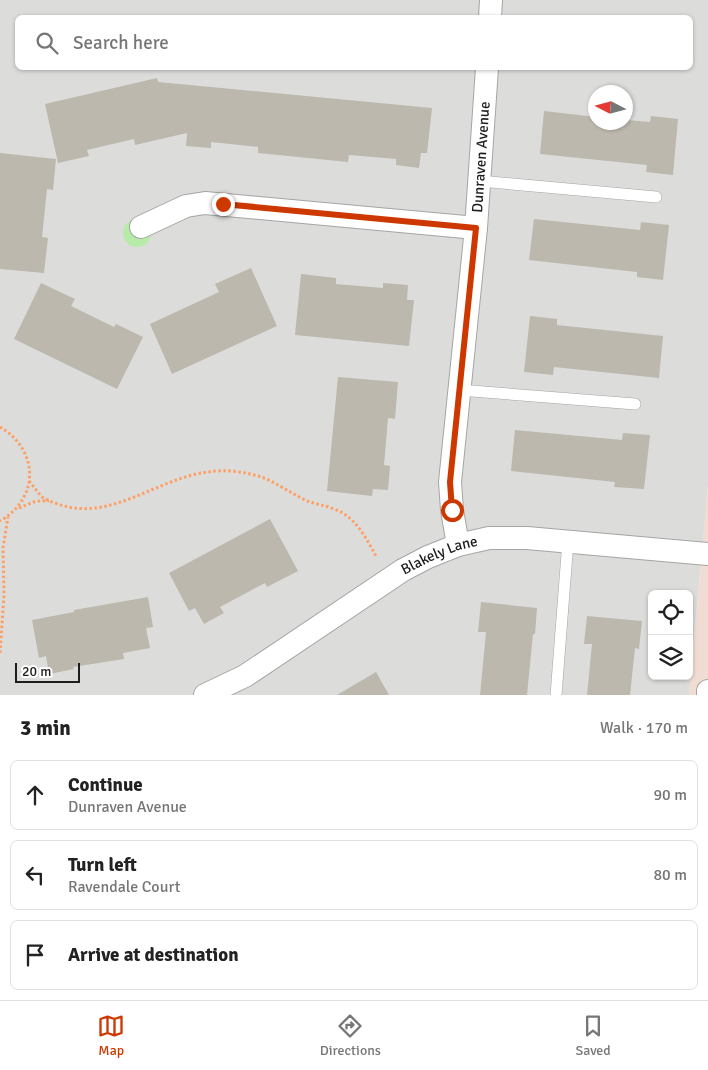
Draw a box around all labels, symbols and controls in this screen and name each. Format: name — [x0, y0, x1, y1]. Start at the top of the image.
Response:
search box — [15, 15, 693, 70]
icon: search — [33, 29, 61, 57]
text: Search here — [73, 31, 169, 55]
north arrow — [588, 85, 633, 130]
street label: Dunraven Avenue — [468, 101, 494, 213]
route end — [212, 193, 235, 216]
route start — [441, 499, 464, 522]
street label: Blakely Lane — [398, 532, 479, 579]
map controls — [648, 590, 693, 680]
button: locate — [648, 590, 693, 635]
button: layers — [648, 635, 693, 680]
scale bar — [15, 660, 80, 683]
text: 20 m — [22, 663, 51, 680]
text: 3 min — [20, 715, 71, 741]
text: Walk · 170 m — [600, 718, 688, 738]
text: Continue — [68, 773, 143, 797]
icon: ahead — [21, 781, 49, 809]
text: 90 m — [653, 785, 687, 805]
text: Dunraven Avenue — [68, 797, 187, 817]
text: Turn left — [68, 853, 137, 877]
icon: left — [21, 861, 49, 889]
text: 80 m — [653, 865, 687, 885]
text: Ravendale Court — [68, 877, 180, 897]
icon: arrive — [21, 941, 49, 969]
text: Arrive at destination — [68, 943, 239, 967]
tab: Map — [97, 1012, 125, 1059]
tab: Directions — [320, 1012, 381, 1059]
tab: Saved — [575, 1012, 611, 1059]

